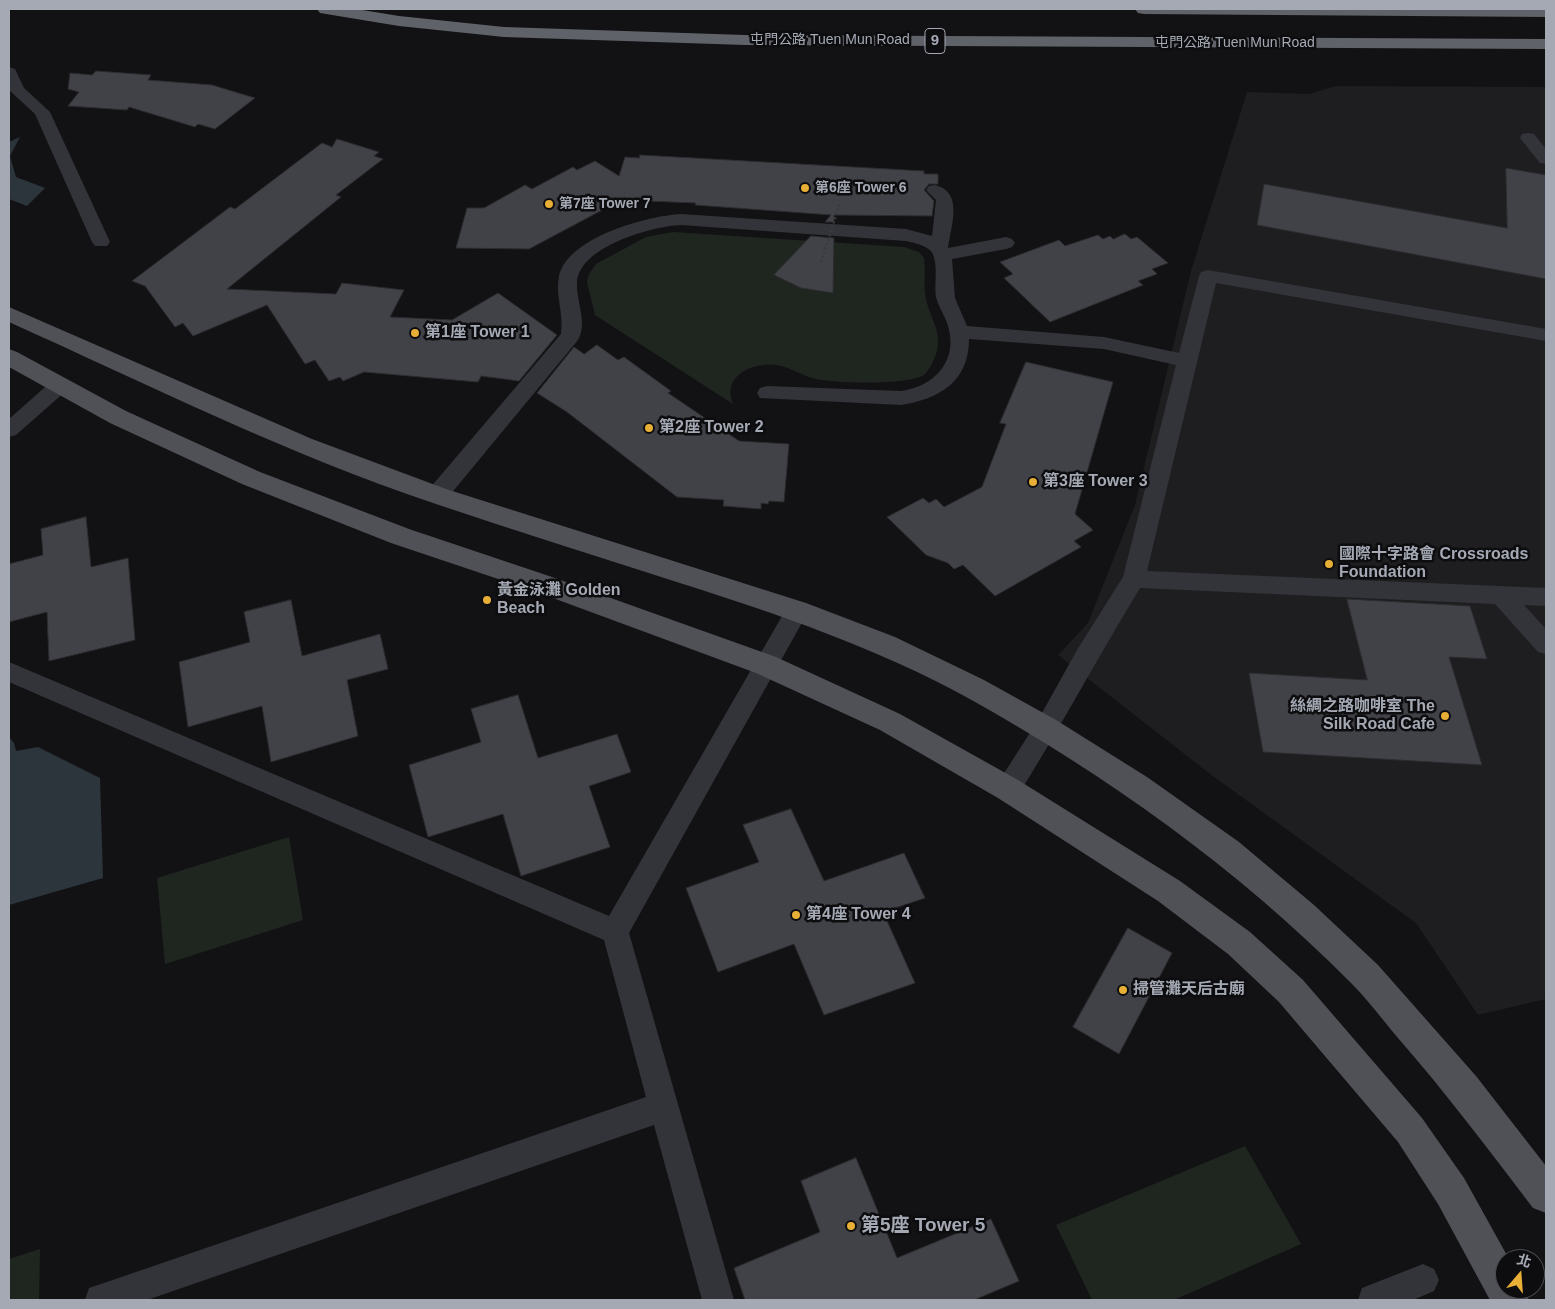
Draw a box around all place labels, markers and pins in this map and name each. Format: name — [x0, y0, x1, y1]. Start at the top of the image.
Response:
place label: 第6座 Tower 6 — [815, 180, 907, 196]
marker: 第6座 Tower 6 — [799, 182, 811, 194]
place label: 第7座 Tower 7 — [559, 196, 651, 212]
marker: 第7座 Tower 7 — [543, 198, 555, 210]
place label: 第1座 Tower 1 — [425, 323, 530, 343]
marker: 第1座 Tower 1 — [409, 327, 421, 339]
place label: 第2座 Tower 2 — [659, 418, 764, 438]
marker: 第2座 Tower 2 — [643, 422, 655, 434]
place label: 第3座 Tower 3 — [1043, 472, 1148, 492]
marker: 第3座 Tower 3 — [1027, 476, 1039, 488]
place label: 國際十字路會 Crossroads Foundation — [1339, 545, 1528, 583]
marker: 國際十字路會 Crossroads Foundation — [1323, 558, 1335, 570]
place label: 黃金泳灘 Golden Beach — [497, 581, 621, 619]
marker: 黃金泳灘 Golden Beach — [481, 594, 493, 606]
place label: 絲綢之路咖啡室 The Silk Road Cafe — [1290, 697, 1435, 735]
marker: 絲綢之路咖啡室 The Silk Road Cafe — [1439, 710, 1451, 722]
place label: 第4座 Tower 4 — [806, 905, 911, 925]
marker: 第4座 Tower 4 — [790, 909, 802, 921]
place label: 掃管灘天后古廟 — [1133, 980, 1245, 1000]
marker: 掃管灘天后古廟 — [1117, 984, 1129, 996]
place label: 第5座 Tower 5 — [861, 1215, 985, 1237]
marker: 第5座 Tower 5 — [845, 1220, 857, 1232]

